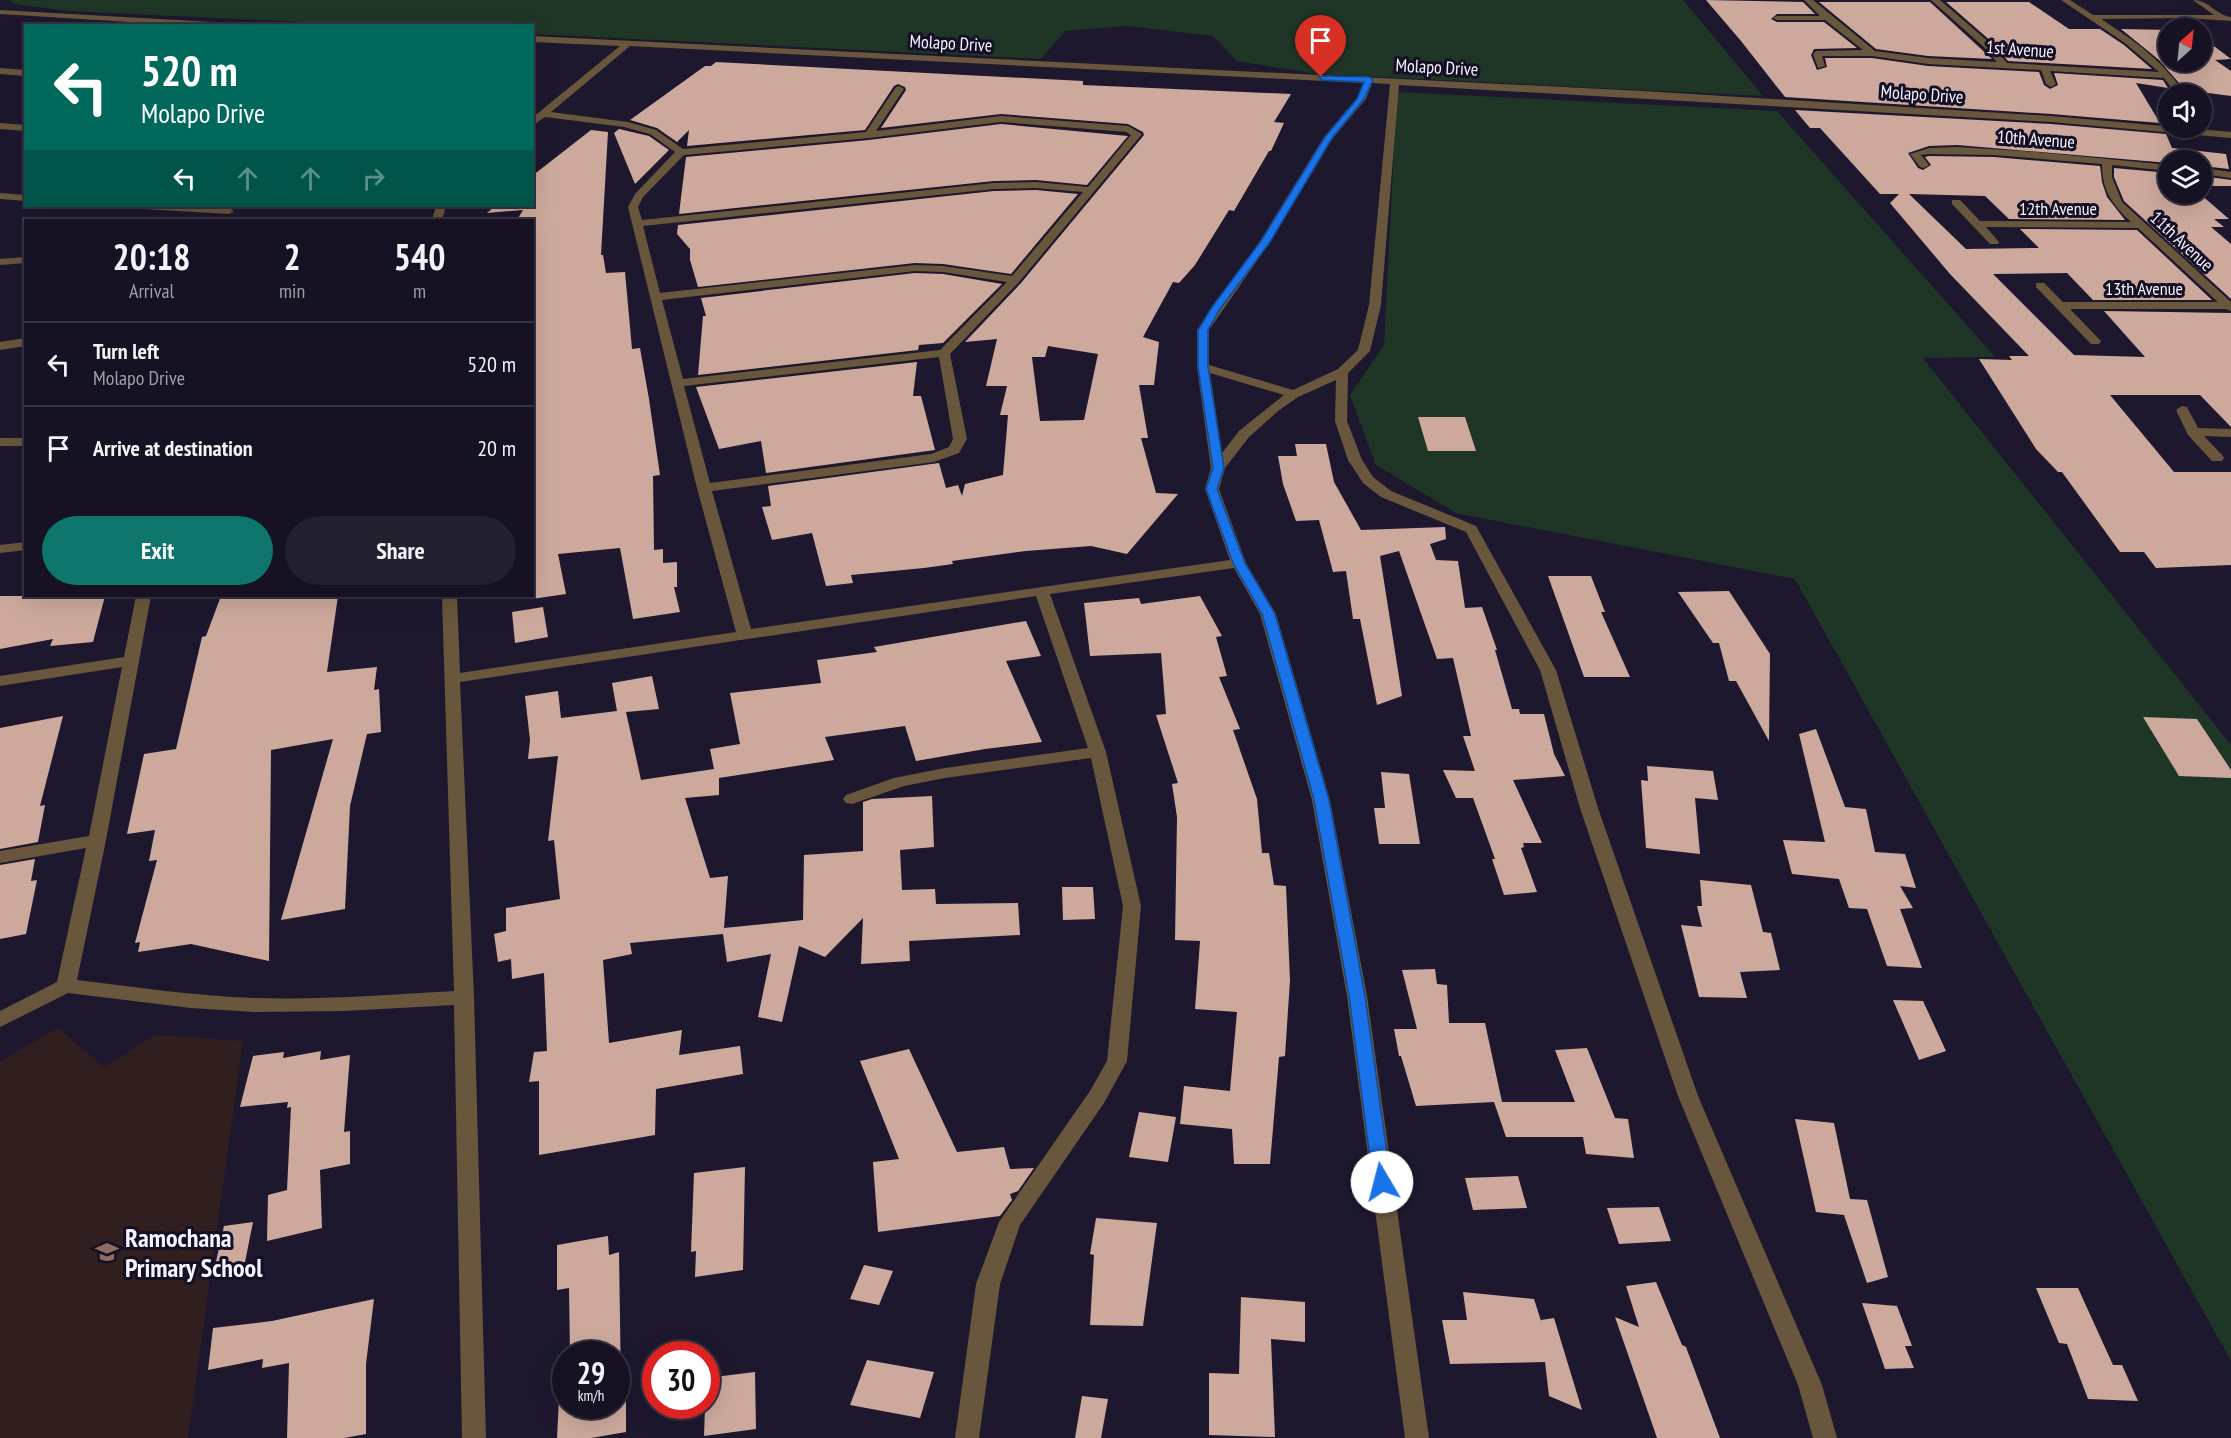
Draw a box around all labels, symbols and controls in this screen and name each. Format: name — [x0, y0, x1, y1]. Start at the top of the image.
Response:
pin — [1295, 15, 1346, 77]
north arrow — [2158, 18, 2212, 72]
map controls — [2158, 18, 2212, 204]
icon: arrive — [1304, 24, 1337, 57]
street label: Molapo Drive — [909, 29, 993, 57]
street label: 1st Avenue — [1985, 35, 2055, 63]
text: 520 m — [141, 43, 238, 98]
icon: left — [42, 48, 120, 126]
street label: Molapo Drive — [1395, 53, 1479, 81]
street label: Molapo Drive — [1880, 80, 1964, 108]
button: sound — [2158, 84, 2212, 138]
text: Molapo Drive — [141, 96, 265, 130]
street label: 10th Avenue — [1996, 125, 2076, 153]
button: layers — [2158, 150, 2212, 204]
icon: left — [168, 162, 201, 195]
icon: ahead — [231, 162, 264, 195]
icon: ahead — [294, 162, 327, 195]
icon: right — [357, 162, 390, 195]
street label: 12th Avenue — [2019, 197, 2097, 220]
street label: 11th Avenue — [2146, 206, 2218, 276]
text: 20:18 — [113, 233, 190, 280]
text: 2 — [283, 233, 301, 280]
text: 540 — [394, 233, 445, 280]
street label: 13th Avenue — [2105, 277, 2183, 300]
text: Arrival — [129, 278, 174, 304]
text: min — [279, 278, 305, 304]
text: m — [413, 278, 426, 304]
text: Turn left — [93, 337, 159, 365]
icon: left — [42, 348, 75, 381]
text: 520 m — [467, 350, 516, 378]
text: Molapo Drive — [93, 365, 185, 391]
icon: arrive — [42, 432, 75, 465]
text: Arrive at destination — [93, 434, 253, 462]
text: 20 m — [477, 434, 516, 462]
button: Exit — [42, 516, 273, 585]
button: Share — [285, 516, 516, 585]
position arrow — [1350, 1150, 1414, 1214]
place label: Ramochana Primary School — [125, 1221, 263, 1284]
school or university icon: Ramochana Primary School — [94, 1239, 120, 1265]
speed limit sign: 30 — [642, 1341, 720, 1419]
text: 29 — [577, 1353, 605, 1392]
text: km/h — [578, 1386, 604, 1405]

